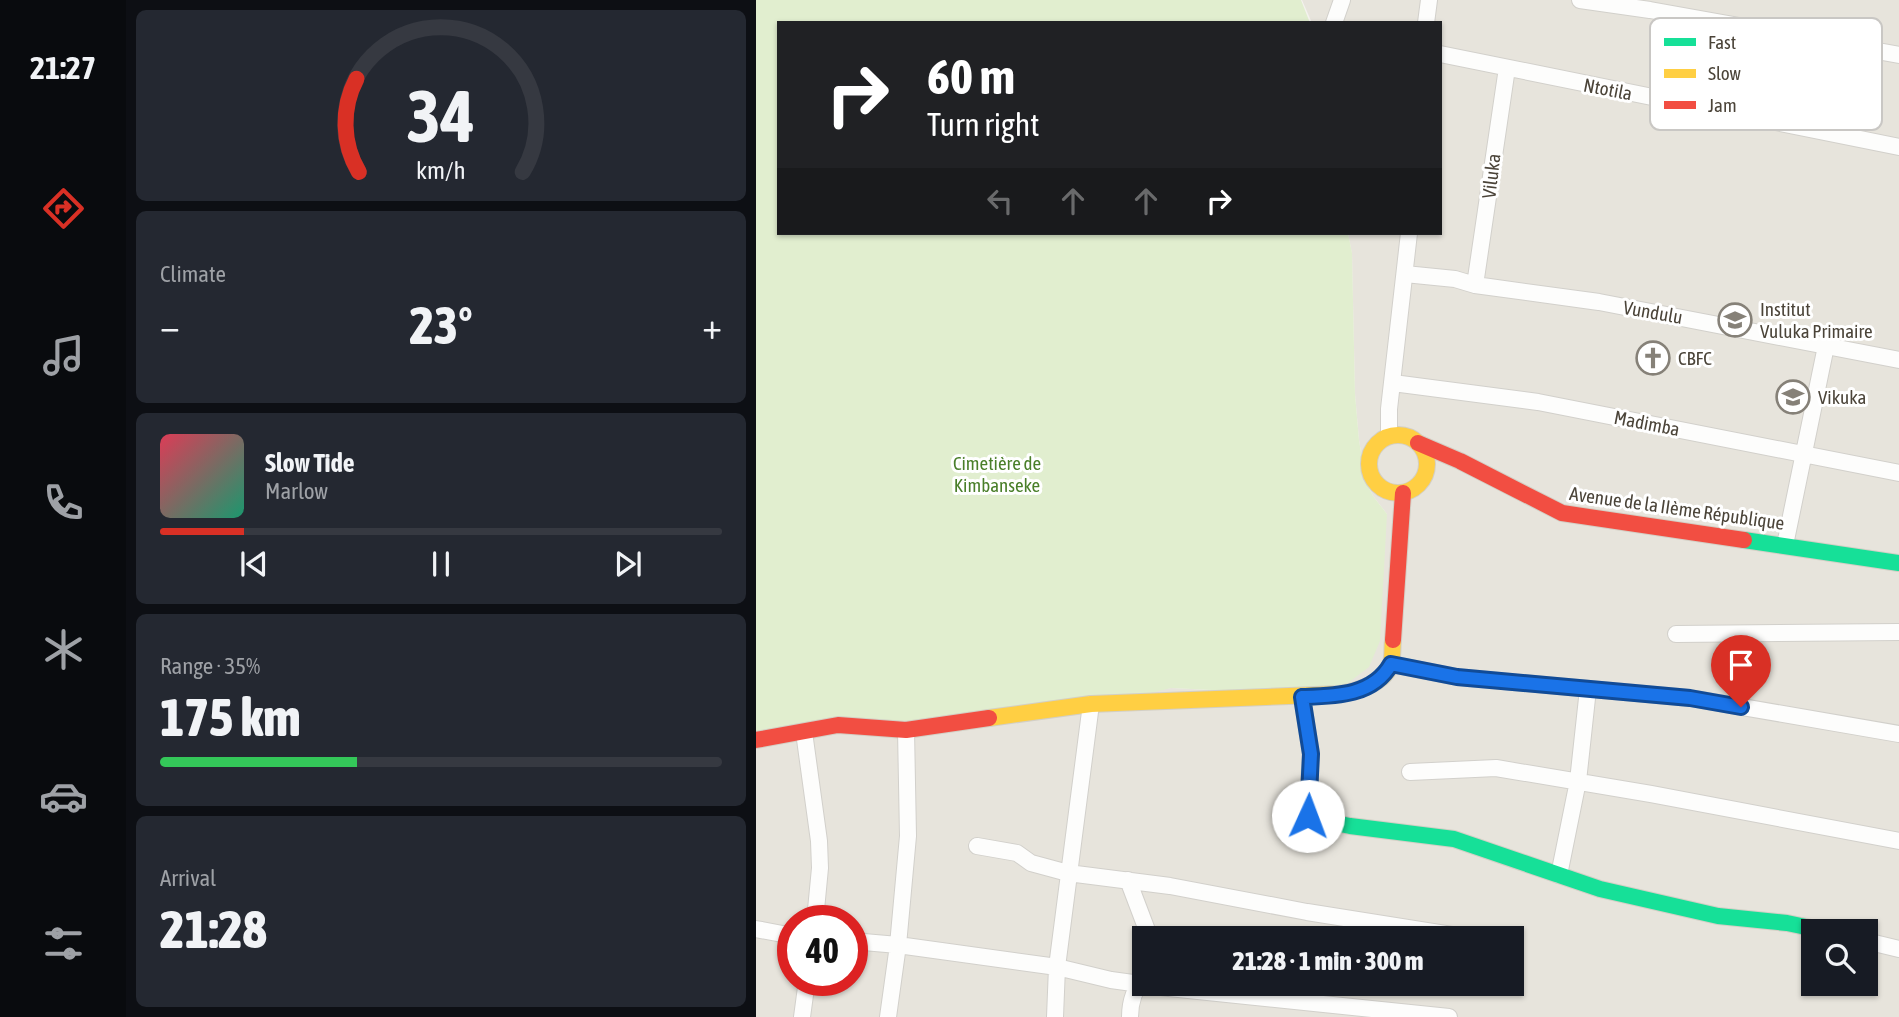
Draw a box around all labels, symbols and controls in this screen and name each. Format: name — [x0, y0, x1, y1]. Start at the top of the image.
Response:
legend — [1650, 18, 1882, 130]
text: Fast — [1708, 31, 1736, 53]
text: 60 m — [927, 48, 1015, 104]
text: 21:27 — [30, 49, 96, 86]
icon: right — [812, 49, 903, 140]
text: Slow — [1708, 62, 1742, 84]
text: 34 — [407, 74, 475, 157]
street label: Ntotila — [1582, 74, 1634, 104]
text: Jam — [1708, 94, 1737, 116]
text: Turn right — [927, 106, 1040, 143]
street label: Viluka — [1477, 152, 1505, 200]
text: km/h — [416, 156, 466, 184]
icon: left — [981, 182, 1019, 220]
icon: ahead — [1054, 182, 1092, 220]
icon: ahead — [1127, 182, 1165, 220]
icon: right — [1200, 182, 1238, 220]
icon: directions — [39, 184, 88, 233]
text: Climate — [160, 261, 226, 287]
text: 23° — [409, 295, 473, 355]
street label: Vundulu — [1622, 296, 1684, 328]
place label: Institut Vuluka Primaire — [1760, 298, 1873, 342]
school or university icon: Institut Vuluka Primaire — [1716, 301, 1754, 339]
text: − — [160, 304, 180, 347]
text: + — [702, 304, 722, 347]
icon: music — [39, 331, 88, 380]
church icon: CBFC — [1634, 339, 1672, 377]
place label: CBFC — [1678, 347, 1712, 369]
school or university icon: Vikuka — [1774, 378, 1812, 416]
place label: Vikuka — [1818, 386, 1866, 408]
street label: Madimba — [1612, 406, 1682, 440]
text: Slow Tide — [265, 448, 355, 478]
park label: Cimetière de Kimbanseke — [953, 452, 1041, 496]
icon: phone — [39, 478, 88, 527]
text: Marlow — [265, 478, 328, 504]
street label: Avenue de la IIème République — [1568, 482, 1786, 534]
icon: previous — [235, 545, 273, 583]
icon: pause — [422, 545, 460, 583]
icon: next — [609, 545, 647, 583]
icon: climate — [39, 625, 88, 674]
pin — [1711, 635, 1771, 707]
icon: arrive — [1722, 646, 1760, 684]
text: Range · 35% — [160, 653, 260, 679]
text: 175 km — [160, 687, 301, 747]
icon: car — [39, 772, 88, 821]
position arrow — [1271, 779, 1345, 853]
text: Arrival — [160, 865, 216, 891]
text: 21:28 — [160, 899, 267, 959]
speed limit sign: 40 — [777, 905, 868, 996]
icon: filters — [39, 919, 88, 968]
map controls — [1801, 919, 1878, 996]
button: search — [1801, 919, 1878, 996]
text: 21:28 · 1 min · 300 m — [1233, 946, 1423, 976]

